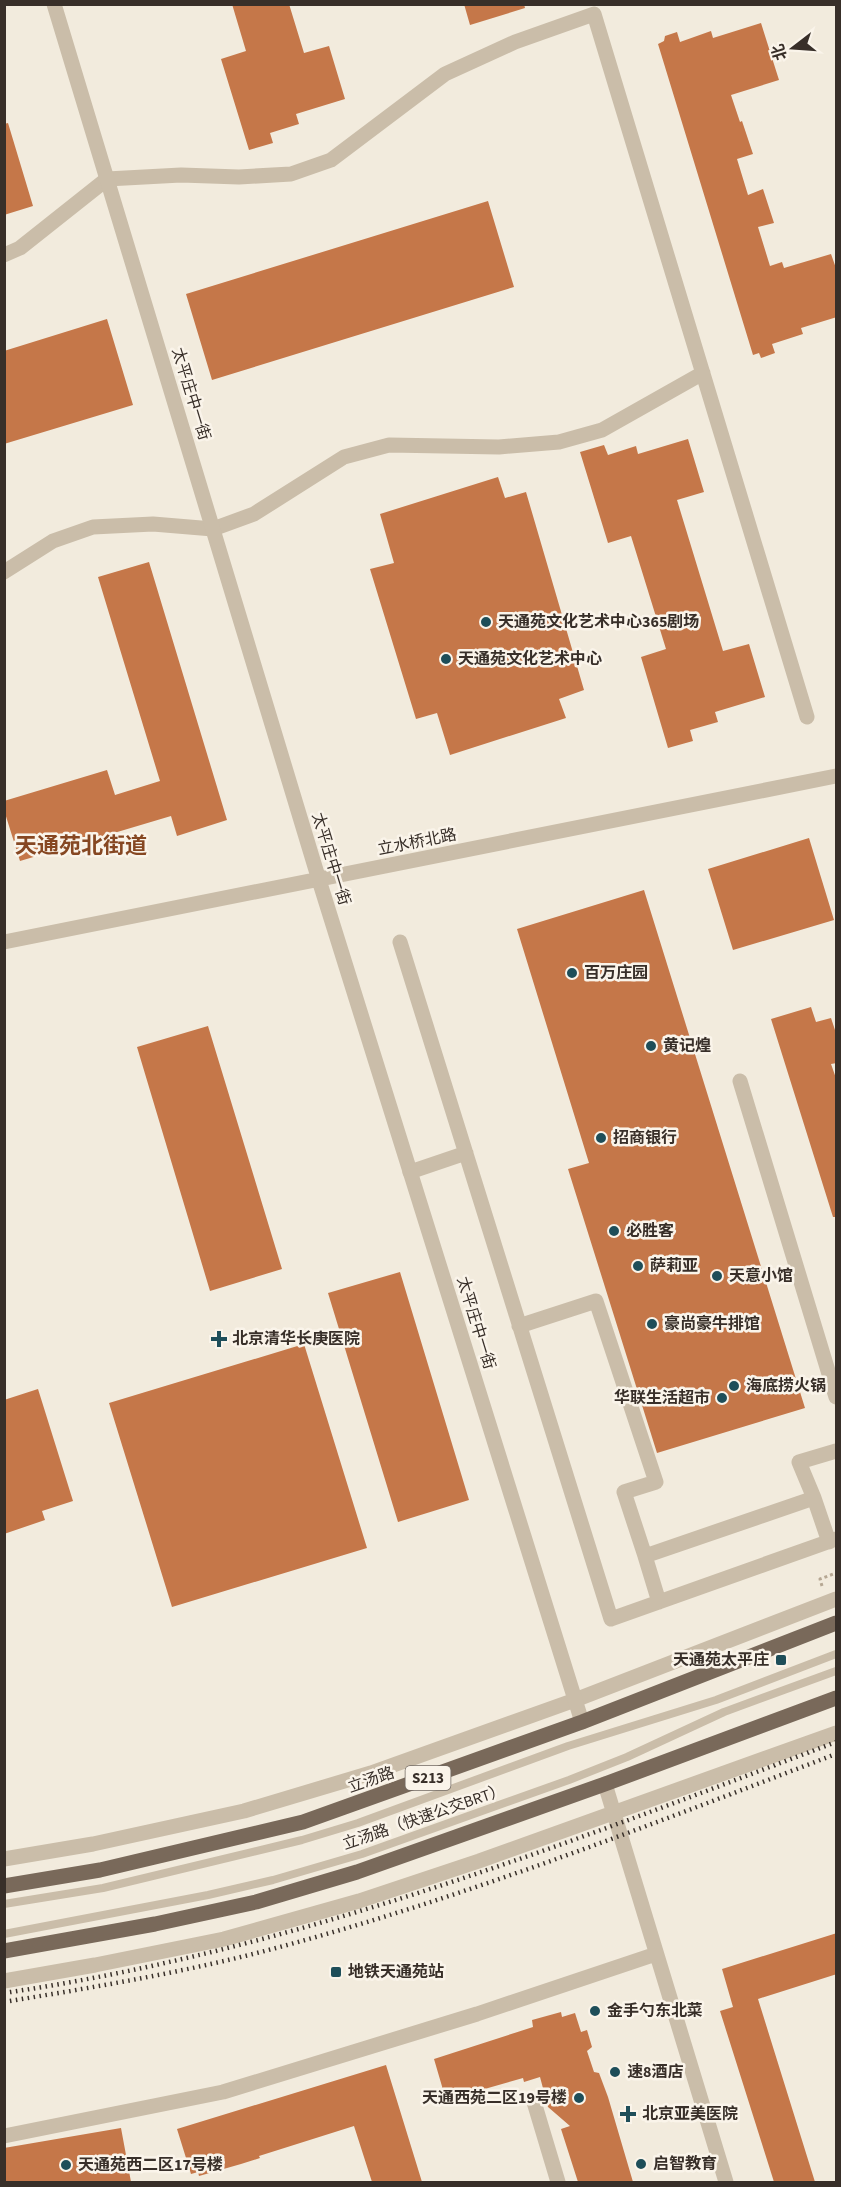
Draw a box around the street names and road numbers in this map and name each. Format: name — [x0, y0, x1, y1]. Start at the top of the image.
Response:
street label: 太平庄中一街 — [166, 345, 216, 443]
street label: 太平庄中一街 — [306, 810, 356, 908]
street label: 立水桥北路 — [376, 824, 458, 860]
street label: 太平庄中一街 — [451, 1274, 501, 1372]
street label: 立汤路 — [345, 1762, 397, 1798]
road number: S213 — [406, 1766, 450, 1790]
street label: 立汤路（快速公交BRT） — [340, 1779, 508, 1855]

